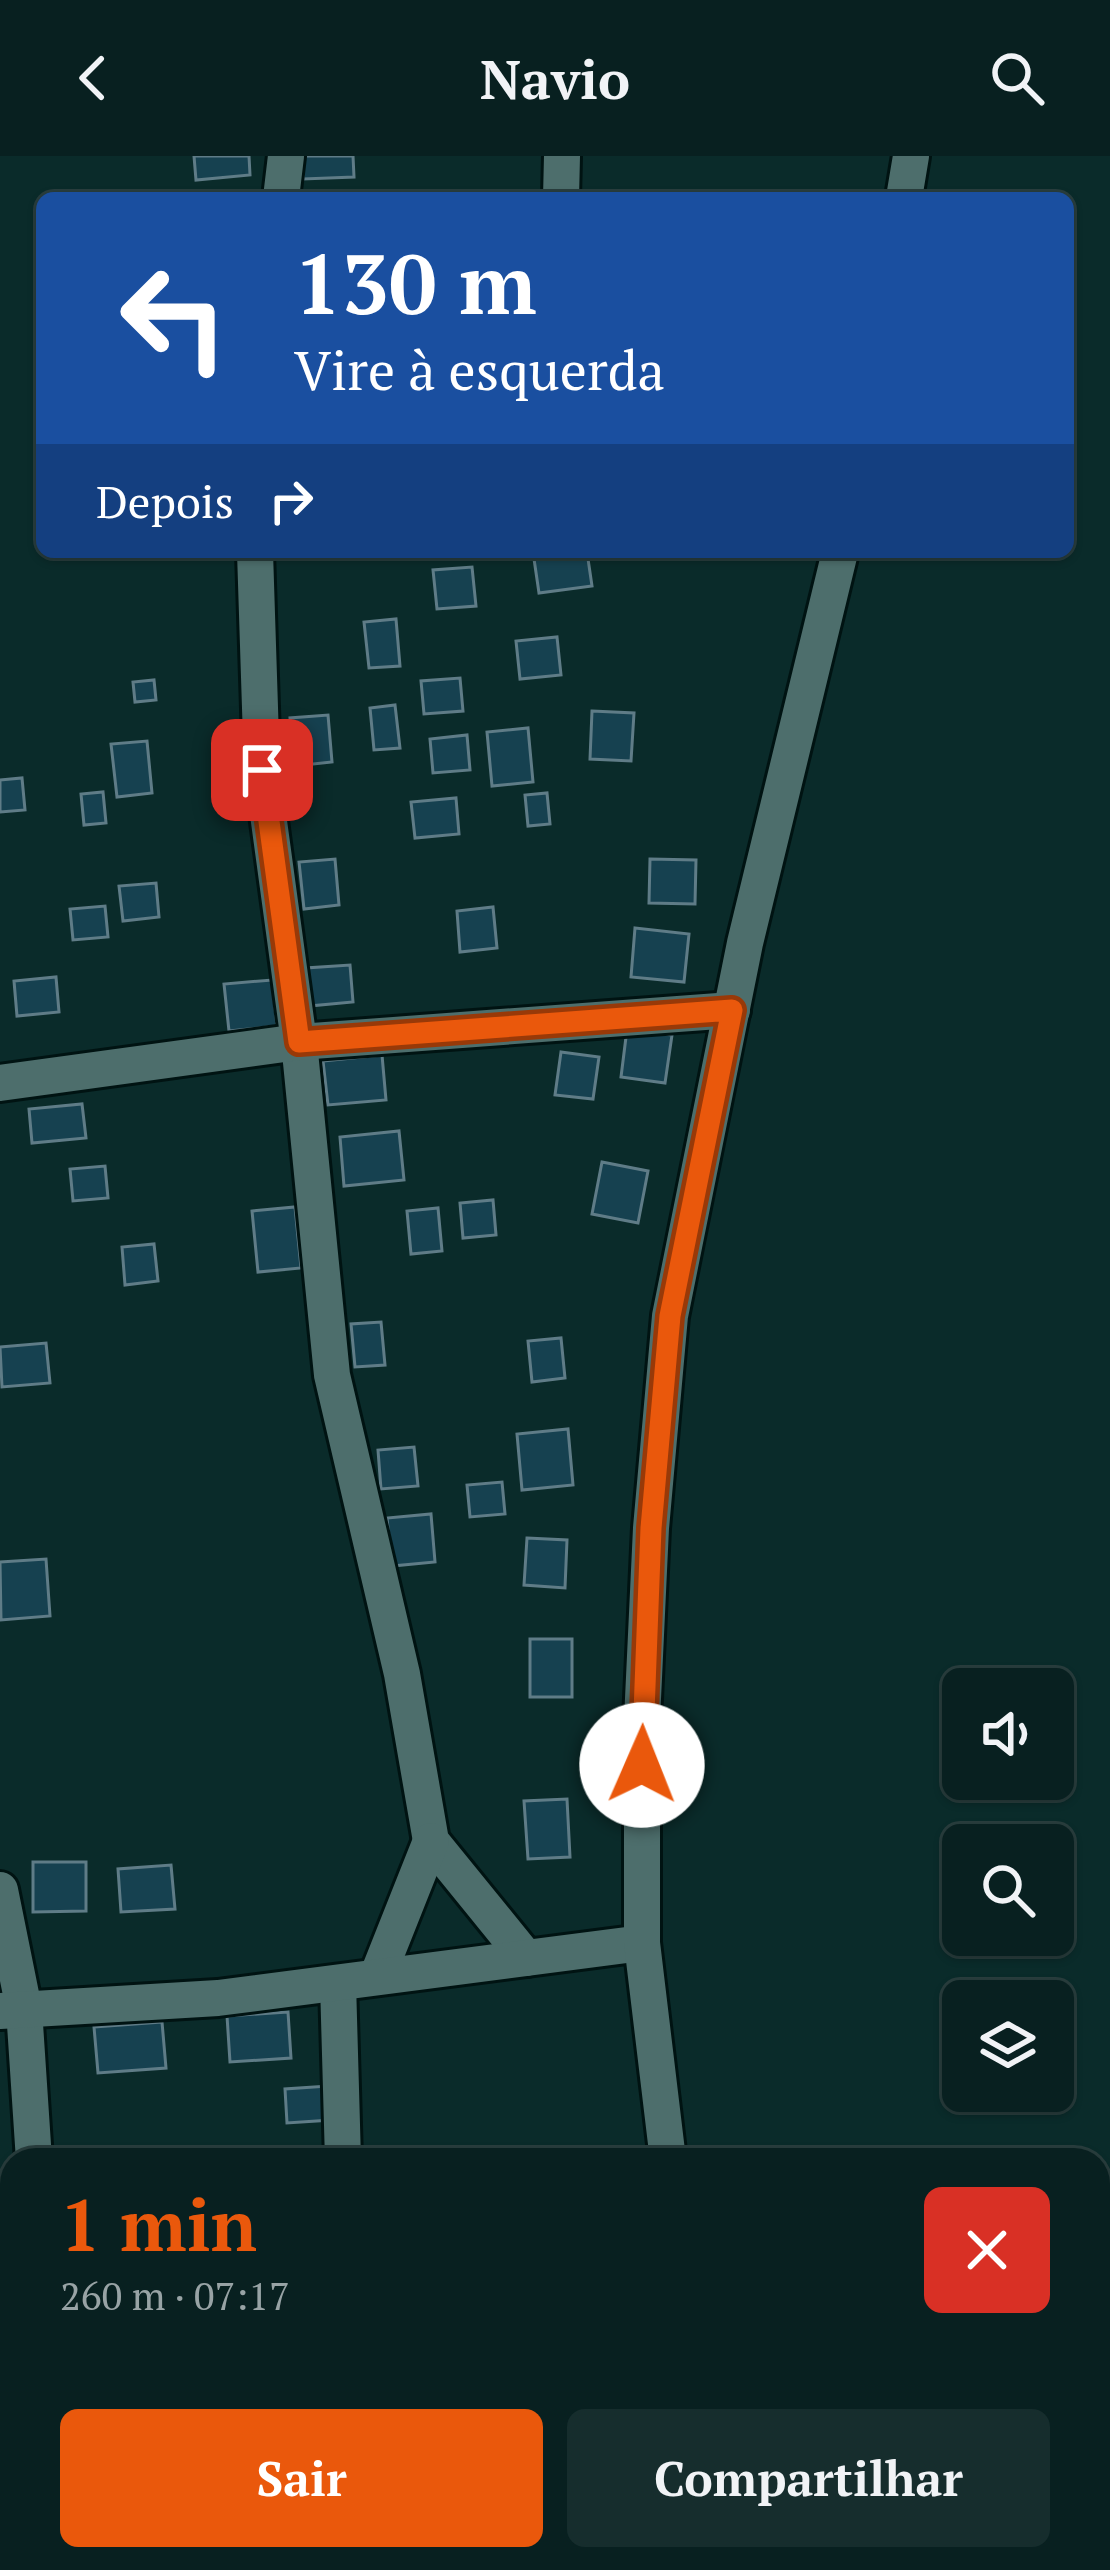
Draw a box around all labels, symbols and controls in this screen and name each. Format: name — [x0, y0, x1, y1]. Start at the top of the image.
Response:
text: Navio — [480, 43, 630, 114]
icon: back — [60, 45, 126, 111]
icon: search — [984, 45, 1050, 111]
text: 130 m — [294, 227, 537, 338]
icon: left — [96, 240, 252, 396]
text: Vire à esquerda — [294, 334, 665, 405]
icon: right — [258, 468, 324, 534]
text: Depois — [96, 471, 234, 531]
pin — [211, 719, 313, 821]
icon: arrive — [229, 737, 295, 803]
map controls — [942, 1668, 1074, 2112]
button: sound — [942, 1668, 1074, 1800]
position arrow — [579, 1702, 705, 1828]
button: search — [942, 1824, 1074, 1956]
button: layers — [942, 1980, 1074, 2112]
text: 1 min — [60, 2176, 257, 2272]
button: close — [924, 2187, 1050, 2313]
text: 260 m · 07:17 — [60, 2269, 290, 2321]
button: Sair — [60, 2409, 543, 2547]
button: Compartilhar — [567, 2409, 1050, 2547]

